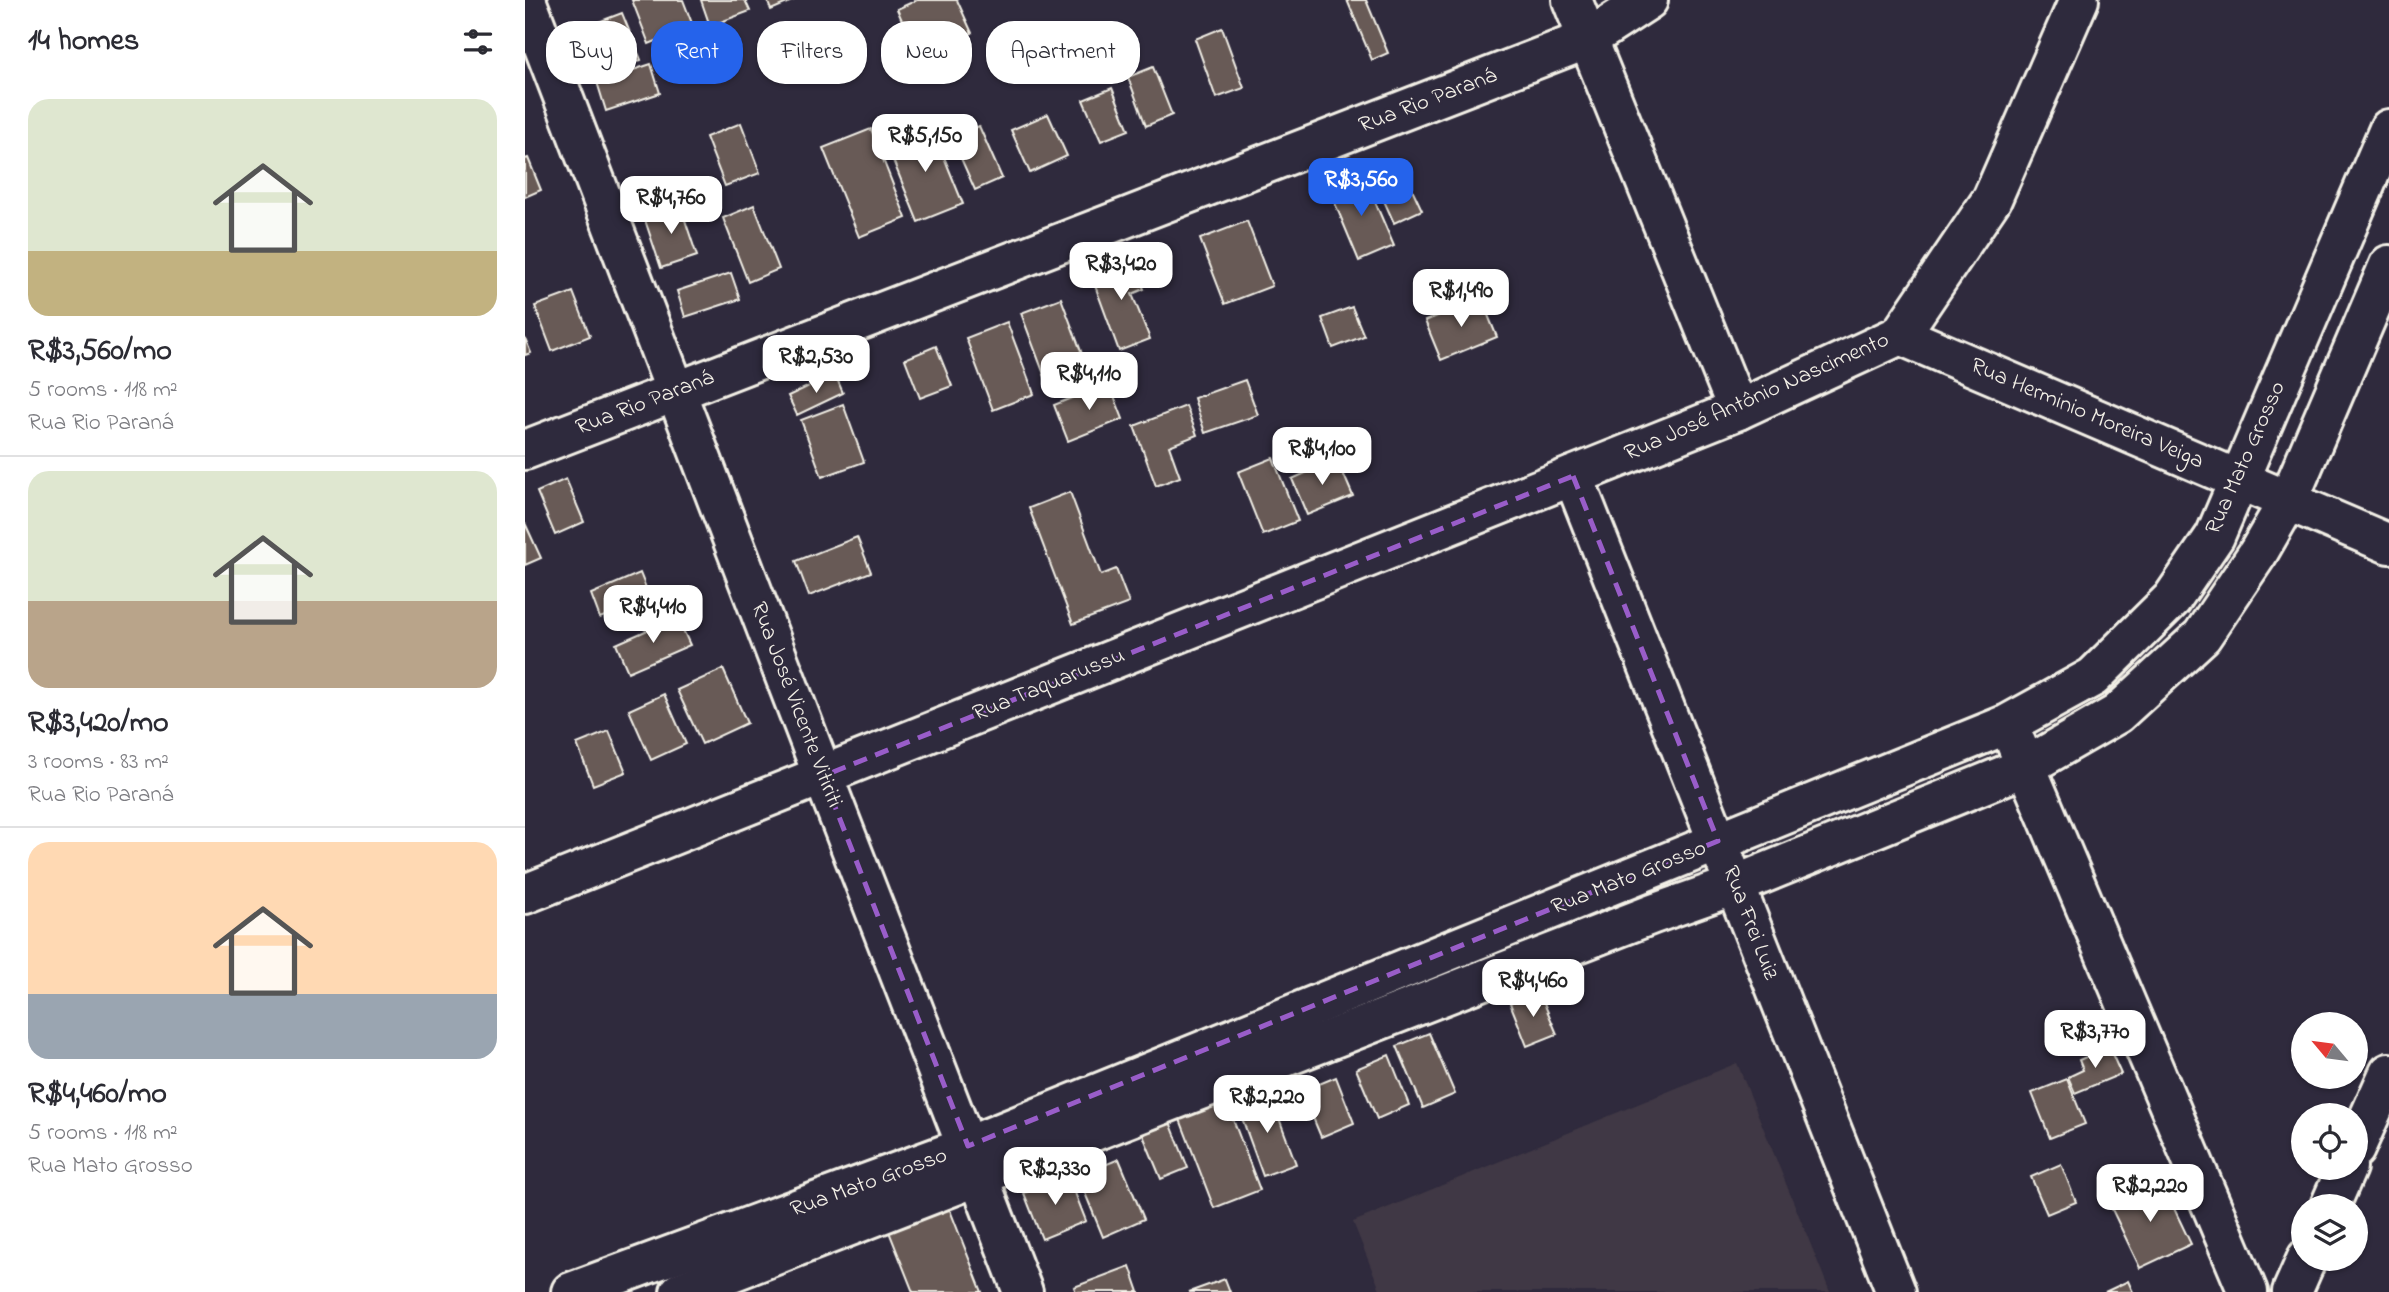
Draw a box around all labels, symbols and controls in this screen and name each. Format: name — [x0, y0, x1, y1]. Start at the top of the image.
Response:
text: 14 homes — [28, 20, 139, 64]
chip: Buy — [546, 21, 637, 84]
chip: Rent — [651, 21, 743, 84]
chip: Filters — [757, 21, 867, 84]
chip: New — [881, 21, 972, 84]
chip: Apartment — [986, 21, 1140, 84]
icon: filters — [459, 23, 497, 61]
street label: Rua Rio Paraná — [1354, 59, 1502, 142]
pin: R$5,150 — [860, 114, 990, 174]
text: R$5,150 — [888, 120, 962, 153]
icon: home — [200, 145, 326, 271]
pin: R$3,560 — [1296, 158, 1426, 218]
text: R$3,560 — [1324, 164, 1398, 197]
pin: R$4,760 — [606, 176, 736, 236]
text: R$4,760 — [636, 182, 706, 215]
pin: R$3,420 — [1056, 243, 1186, 302]
text: R$3,420 — [1086, 248, 1156, 281]
pin: R$1,490 — [1396, 270, 1526, 329]
text: R$1,490 — [1429, 275, 1493, 308]
street label: Rua José Antônio Nascimento — [1619, 324, 1895, 470]
text: R$3,560/mo — [28, 330, 172, 374]
pin: R$2,530 — [751, 336, 881, 395]
text: R$2,530 — [779, 341, 853, 374]
street label: Rua Herminio Moreira Veiga — [1965, 350, 2209, 479]
pin: R$4,110 — [1024, 352, 1154, 412]
text: R$4,110 — [1057, 358, 1121, 391]
street label: Rua Rio Paraná — [571, 361, 719, 444]
text: 5 rooms · 118 m² — [28, 374, 178, 407]
street label: Rua Mato Grosso — [2197, 376, 2295, 540]
text: Rua Rio Paraná — [28, 407, 173, 440]
pin: R$4,100 — [1257, 428, 1387, 487]
text: R$4,100 — [1288, 433, 1356, 466]
icon: home — [200, 517, 326, 643]
pin: R$4,410 — [588, 586, 718, 645]
text: R$4,410 — [620, 591, 686, 624]
street label: Rua José Vicente Vitiriti — [742, 597, 850, 813]
street label: Rua Taquarussu — [968, 639, 1130, 731]
text: R$3,420/mo — [28, 702, 169, 746]
text: 3 rooms · 83 m² — [28, 746, 169, 779]
text: Rua Rio Paraná — [28, 779, 173, 812]
street label: Rua Mato Grosso — [1546, 832, 1712, 924]
street label: Rua Frei Luiz — [1713, 861, 1787, 985]
icon: home — [200, 888, 326, 1014]
pin: R$4,460 — [1468, 960, 1598, 1019]
text: R$4,460 — [1498, 965, 1568, 998]
pin: R$3,770 — [2030, 1010, 2160, 1070]
north arrow — [2291, 1012, 2368, 1088]
map controls — [2291, 1012, 2368, 1271]
text: R$3,770 — [2061, 1016, 2129, 1049]
text: R$4,460/mo — [28, 1073, 167, 1117]
pin: R$2,220 — [1202, 1076, 1332, 1135]
text: R$2,220 — [1230, 1081, 1304, 1114]
button: locate — [2291, 1103, 2368, 1180]
text: 5 rooms · 118 m² — [28, 1117, 178, 1150]
street label: Rua Mato Grosso — [786, 1139, 952, 1227]
pin: R$2,330 — [990, 1148, 1120, 1207]
text: Rua Mato Grosso — [28, 1150, 193, 1183]
text: R$2,330 — [1020, 1153, 1090, 1186]
pin: R$2,220 — [2085, 1164, 2215, 1224]
text: R$2,220 — [2113, 1170, 2187, 1203]
button: layers — [2291, 1194, 2368, 1271]

